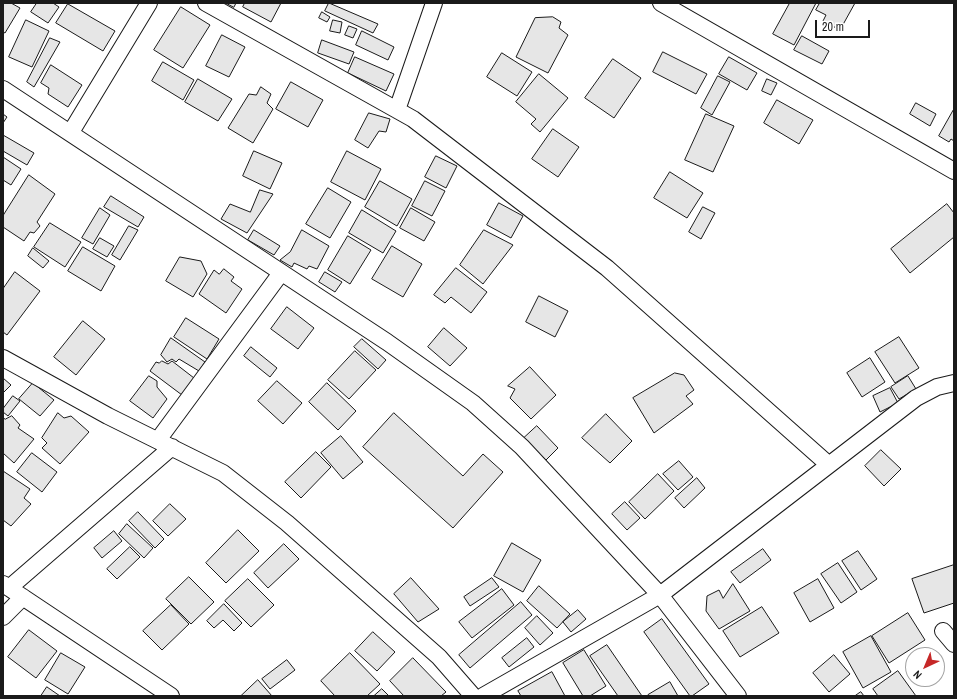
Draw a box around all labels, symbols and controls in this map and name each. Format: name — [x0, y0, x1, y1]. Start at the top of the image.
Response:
scale bar — [817, 12, 872, 38]
text: 20 m — [822, 19, 844, 35]
north arrow — [905, 647, 945, 687]
text: N — [910, 668, 925, 682]

